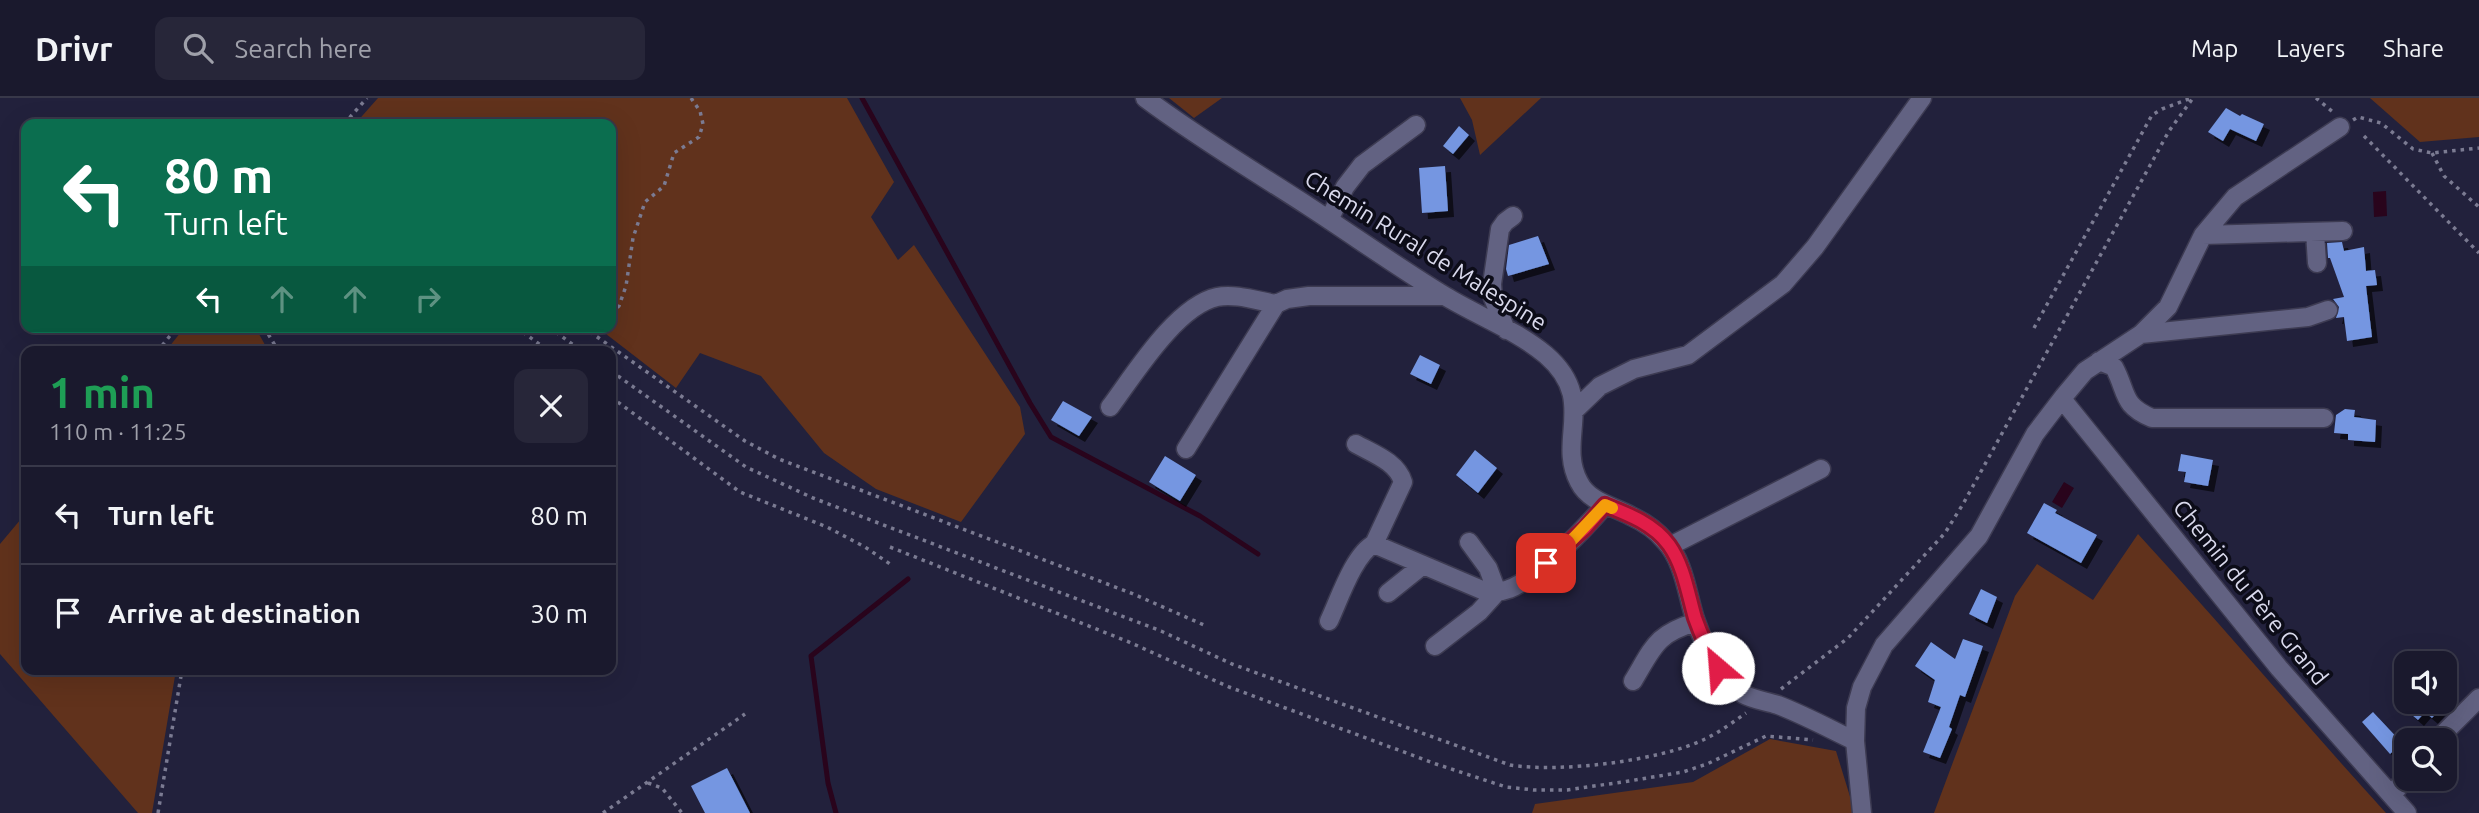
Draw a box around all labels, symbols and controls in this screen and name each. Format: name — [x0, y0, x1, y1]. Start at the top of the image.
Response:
search box — [155, 17, 645, 80]
icon: search — [179, 29, 217, 67]
text: Drivr — [35, 30, 113, 67]
text: Search here — [235, 34, 372, 63]
text: Map — [2191, 35, 2238, 62]
text: Layers — [2276, 35, 2345, 62]
text: Share — [2383, 35, 2444, 62]
icon: left — [49, 147, 140, 238]
text: 80 m — [164, 147, 273, 202]
street label: Chemin Rural de Malespine — [1301, 165, 1551, 335]
text: Turn left — [164, 205, 288, 241]
icon: left — [190, 280, 228, 318]
icon: ahead — [263, 280, 301, 318]
icon: ahead — [336, 280, 374, 318]
icon: right — [409, 280, 447, 318]
text: 1 min — [49, 369, 155, 416]
button: close — [514, 369, 588, 443]
text: 110 m · 11:25 — [49, 419, 187, 444]
street label: Chemin du Père Grand — [2169, 495, 2333, 689]
icon: left — [49, 496, 87, 534]
text: Turn left — [108, 501, 214, 530]
text: 80 m — [530, 501, 588, 530]
pin — [1516, 533, 1576, 593]
icon: arrive — [1527, 544, 1565, 582]
icon: arrive — [49, 594, 87, 632]
text: Arrive at destination — [108, 599, 361, 628]
text: 30 m — [530, 599, 588, 628]
position arrow — [1681, 631, 1755, 705]
map controls — [2394, 651, 2457, 791]
button: sound — [2394, 651, 2457, 714]
button: search — [2394, 728, 2457, 791]

